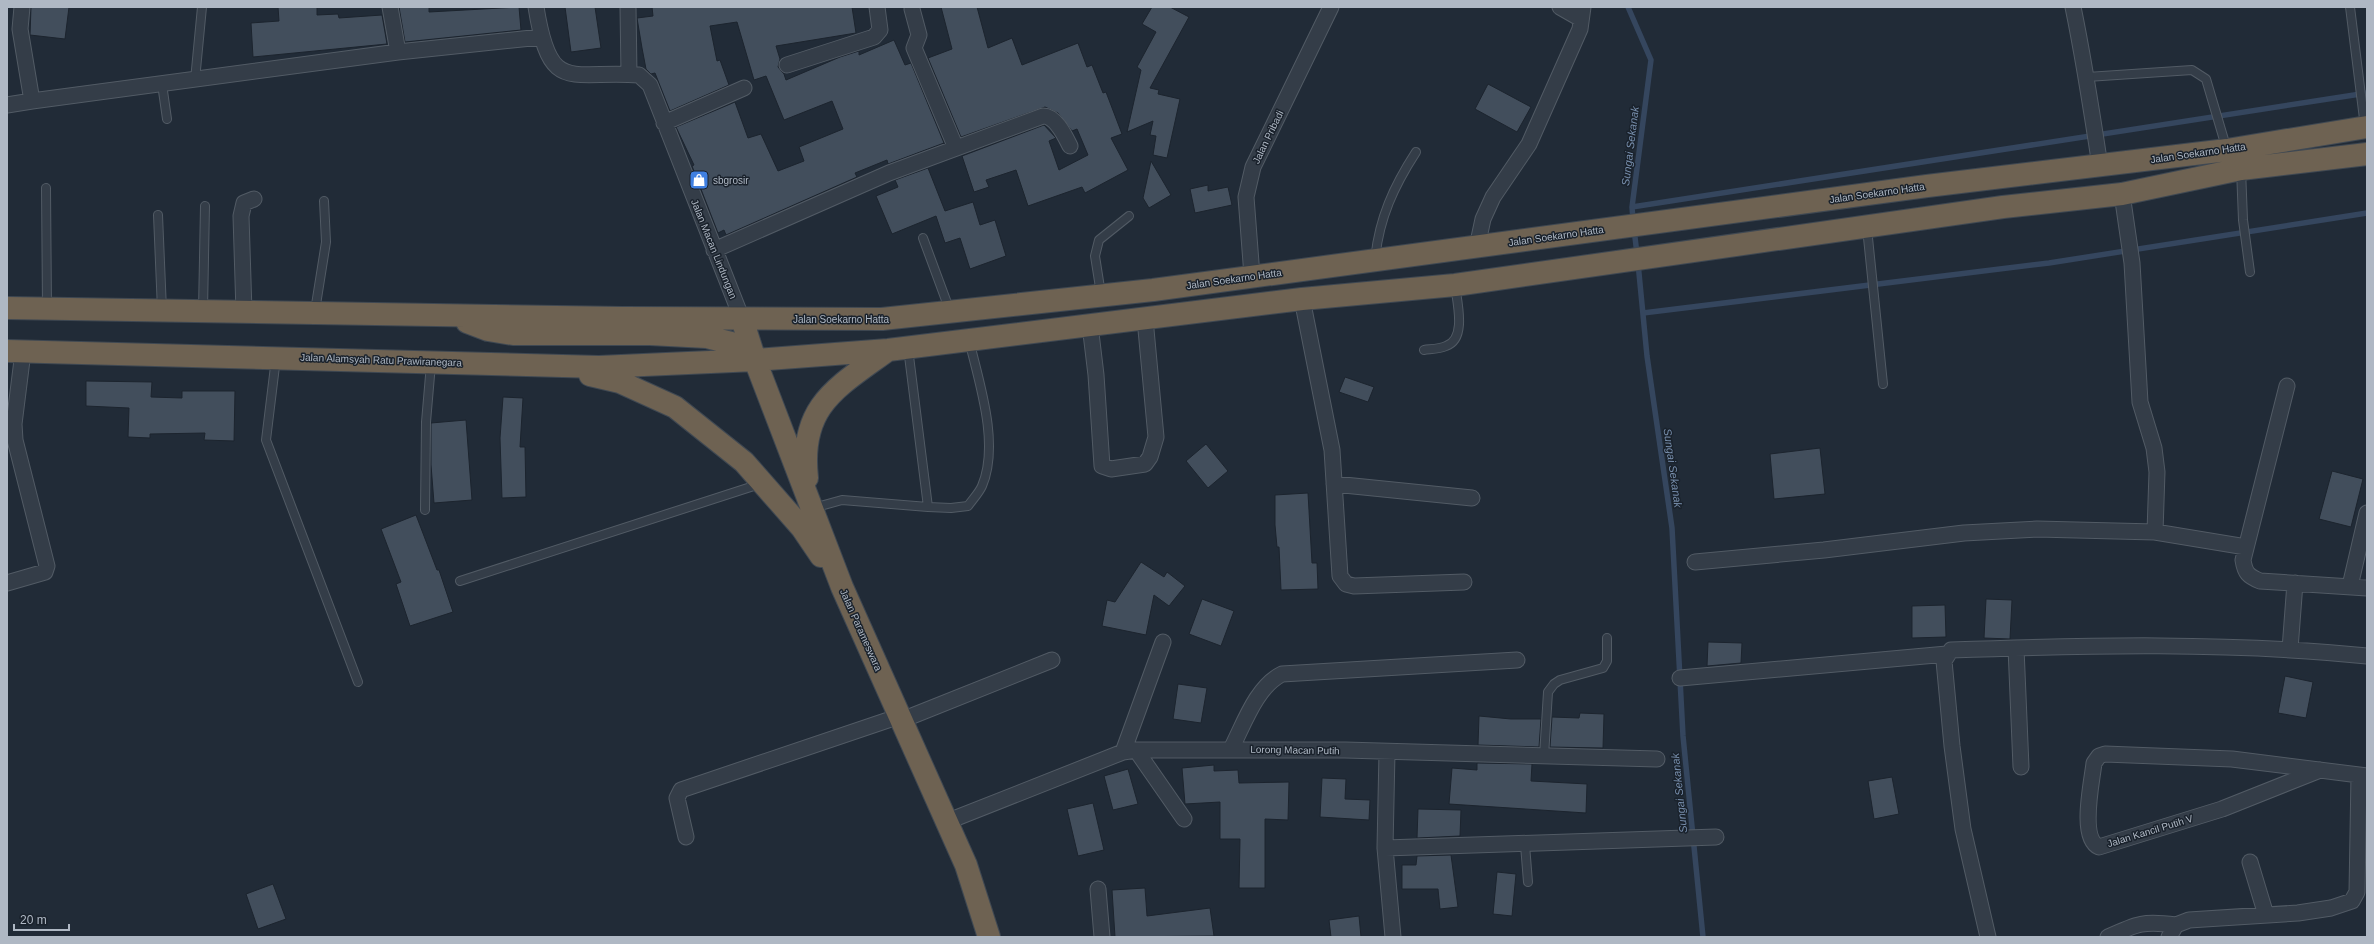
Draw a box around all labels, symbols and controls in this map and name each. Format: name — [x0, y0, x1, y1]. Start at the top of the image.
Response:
water label: Sungai Sekanak — [1619, 105, 1641, 186]
street label: Jalan Pribadi — [1250, 109, 1286, 165]
street label: Jalan Soekarno Hatta — [2150, 141, 2247, 165]
shop icon: sbgrosir — [688, 169, 710, 191]
place label: sbgrosir — [713, 175, 749, 186]
street label: Jalan Soekarno Hatta — [1829, 181, 1926, 205]
street label: Jalan Macan Lindungan — [689, 198, 739, 300]
street label: Jalan Soekarno Hatta — [1508, 224, 1605, 248]
street label: Jalan Soekarno Hatta — [1186, 267, 1283, 291]
street label: Jalan Soekarno Hatta — [793, 314, 890, 325]
street label: Jalan Alamsyah Ratu Prawiranegara — [300, 352, 462, 368]
water label: Sungai Sekanak — [1661, 427, 1685, 509]
street label: Jalan Parameswara — [838, 587, 884, 673]
street label: Lorong Macan Putih — [1250, 744, 1340, 756]
water label: Sungai Sekanak — [1669, 752, 1689, 833]
street label: Jalan Kancil Putih V — [2106, 813, 2194, 849]
scale bar — [14, 906, 69, 932]
text: 20 m — [20, 913, 47, 927]

